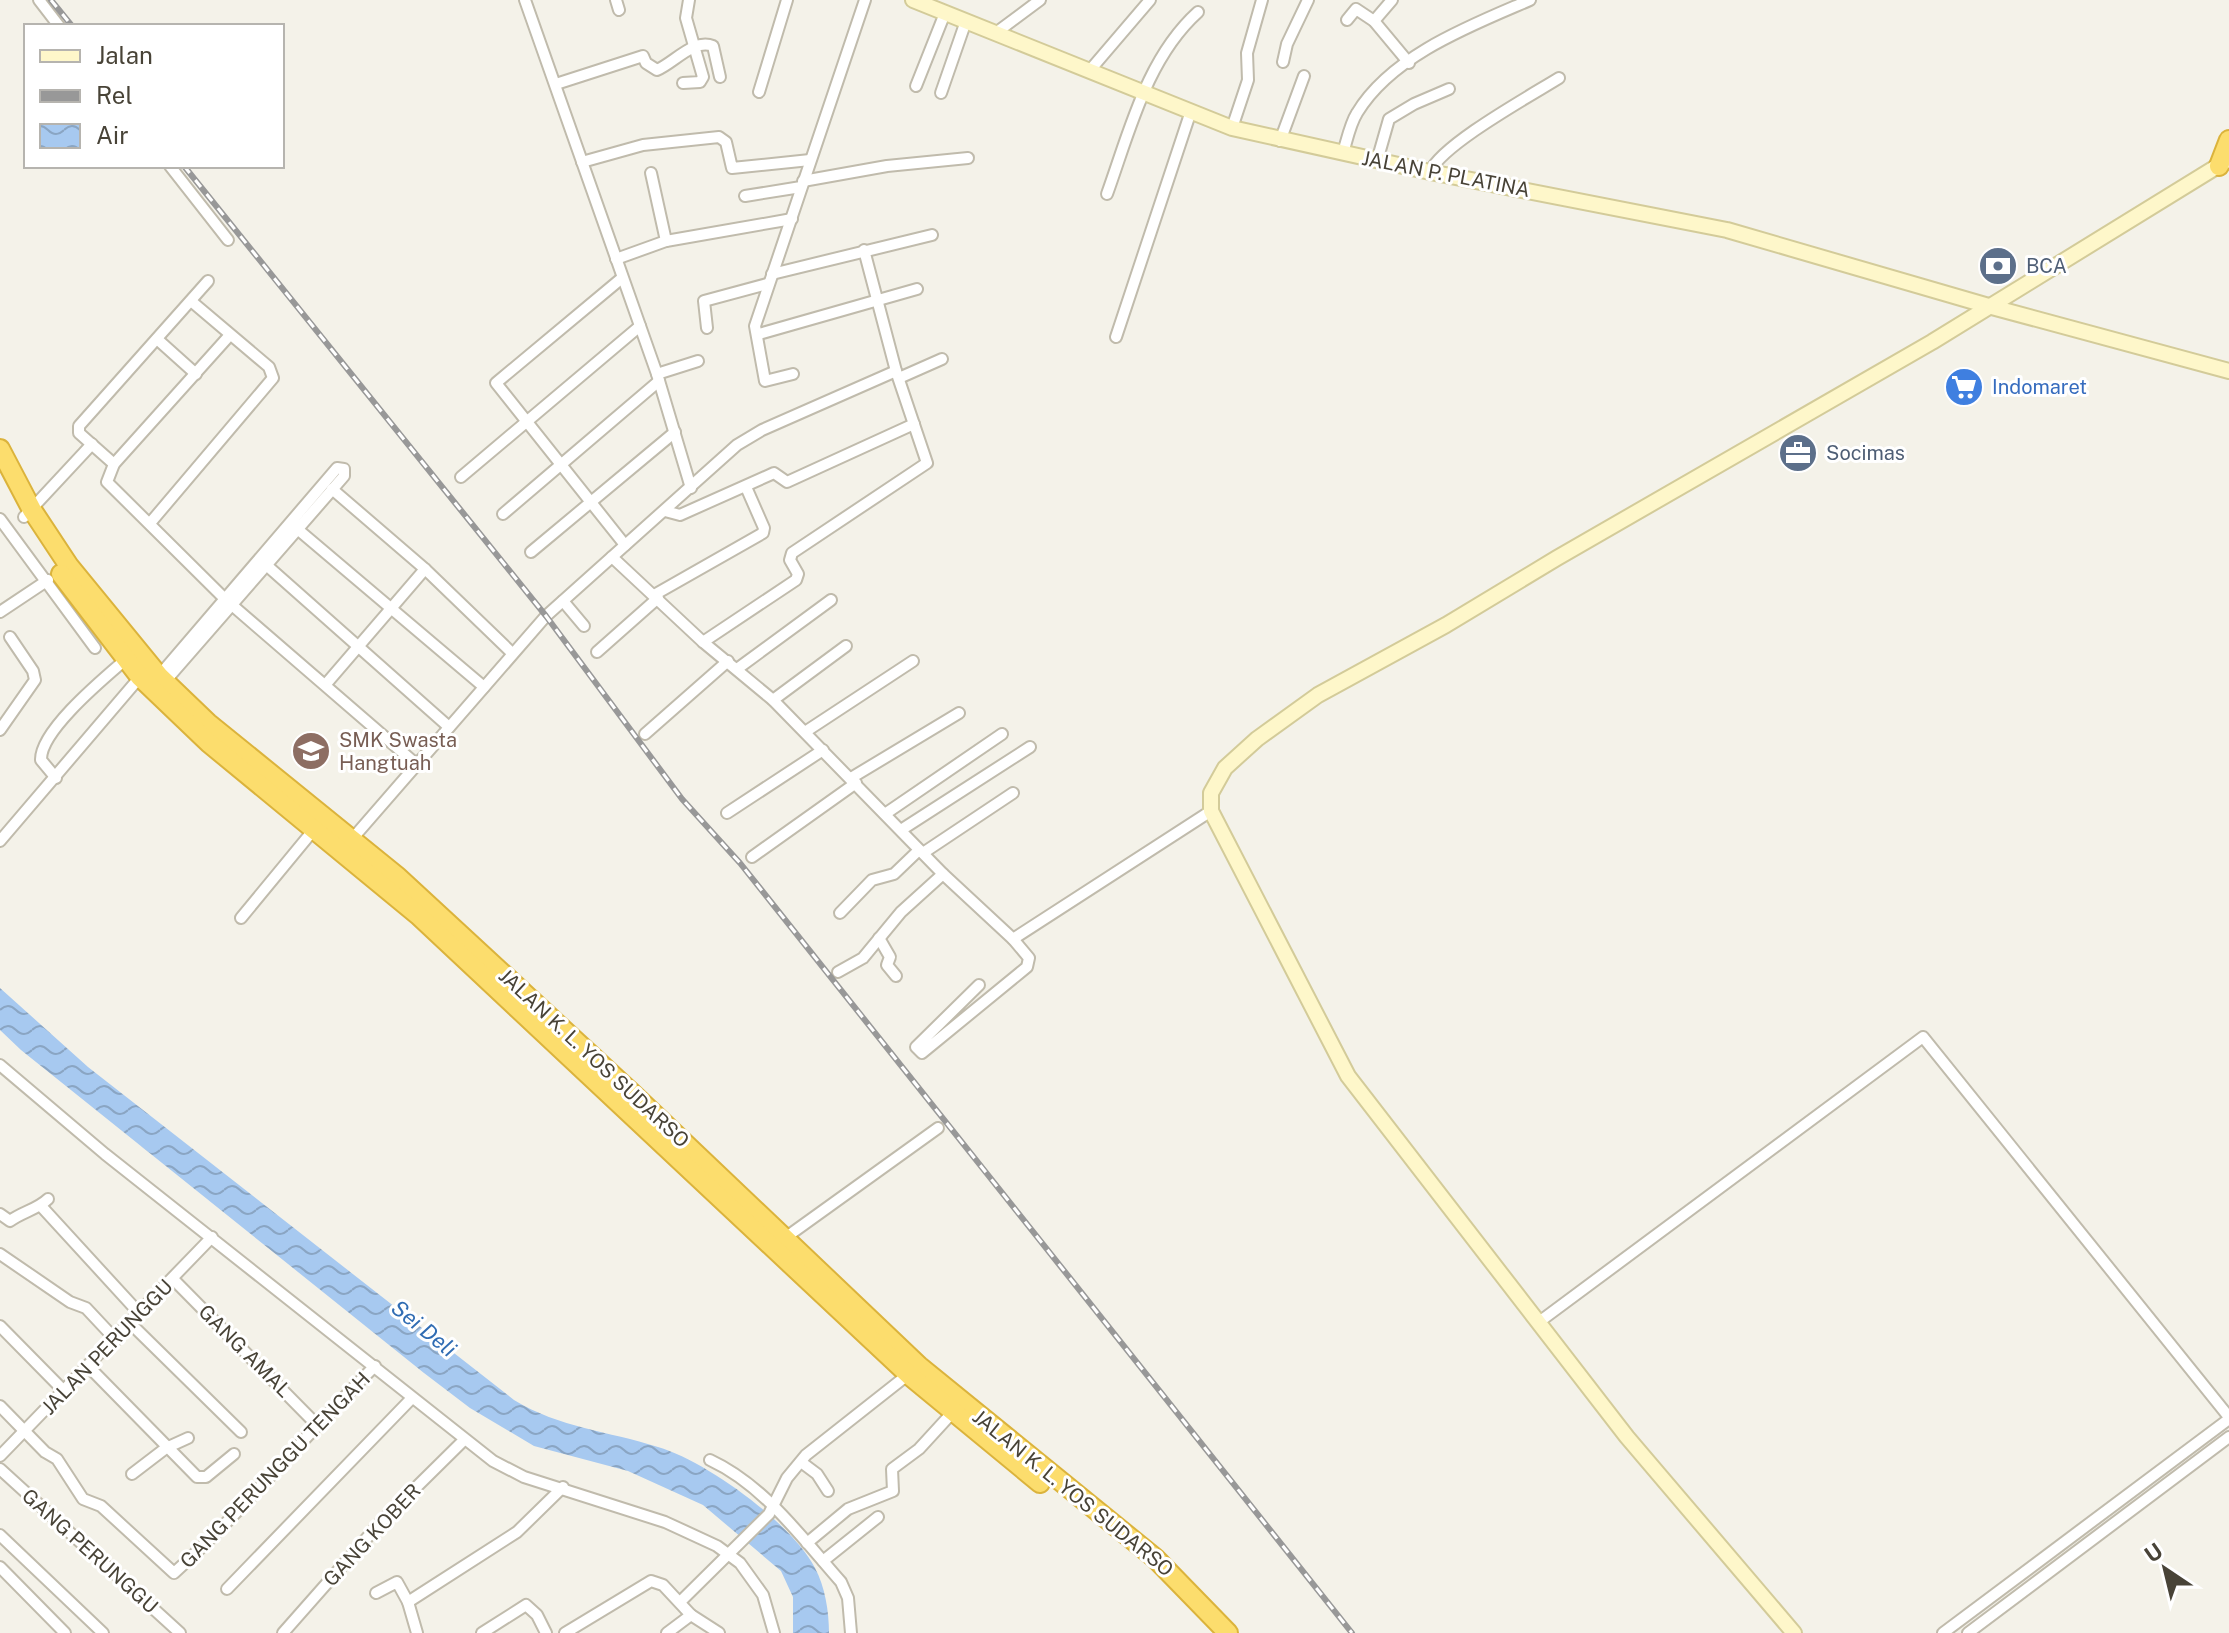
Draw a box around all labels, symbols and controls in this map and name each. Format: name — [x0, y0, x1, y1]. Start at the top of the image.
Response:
legend — [24, 24, 284, 168]
text: Jalan — [96, 41, 153, 69]
text: Rel — [96, 81, 133, 109]
text: Air — [96, 121, 129, 149]
street label: JALAN P. PLATINA — [1360, 146, 1532, 202]
bank icon: BCA — [1977, 245, 2019, 287]
place label: BCA — [2026, 254, 2067, 278]
supermarket icon: Indomaret — [1943, 366, 1985, 408]
place label: Indomaret — [1992, 375, 2087, 399]
office icon: Socimas — [1777, 432, 1819, 474]
place label: Socimas — [1826, 441, 1905, 465]
place label: SMK Swasta Hangtuah — [339, 728, 457, 775]
school or university icon: SMK Swasta Hangtuah — [290, 730, 332, 772]
street label: JALAN K. L. YOS SUDARSO — [494, 964, 694, 1152]
street label: JALAN PERUNGGU — [37, 1275, 177, 1419]
water label: Sei Deli — [386, 1294, 462, 1362]
street label: GANG AMAL — [194, 1300, 296, 1402]
street label: GANG PERUNGGU TENGAH — [175, 1367, 375, 1573]
street label: JALAN K. L. YOS SUDARSO — [968, 1405, 1178, 1581]
street label: GANG KOBER — [318, 1479, 426, 1591]
street label: GANG PERUNGGU — [17, 1484, 163, 1618]
north arrow — [2125, 1529, 2205, 1609]
text: U — [2140, 1537, 2168, 1568]

